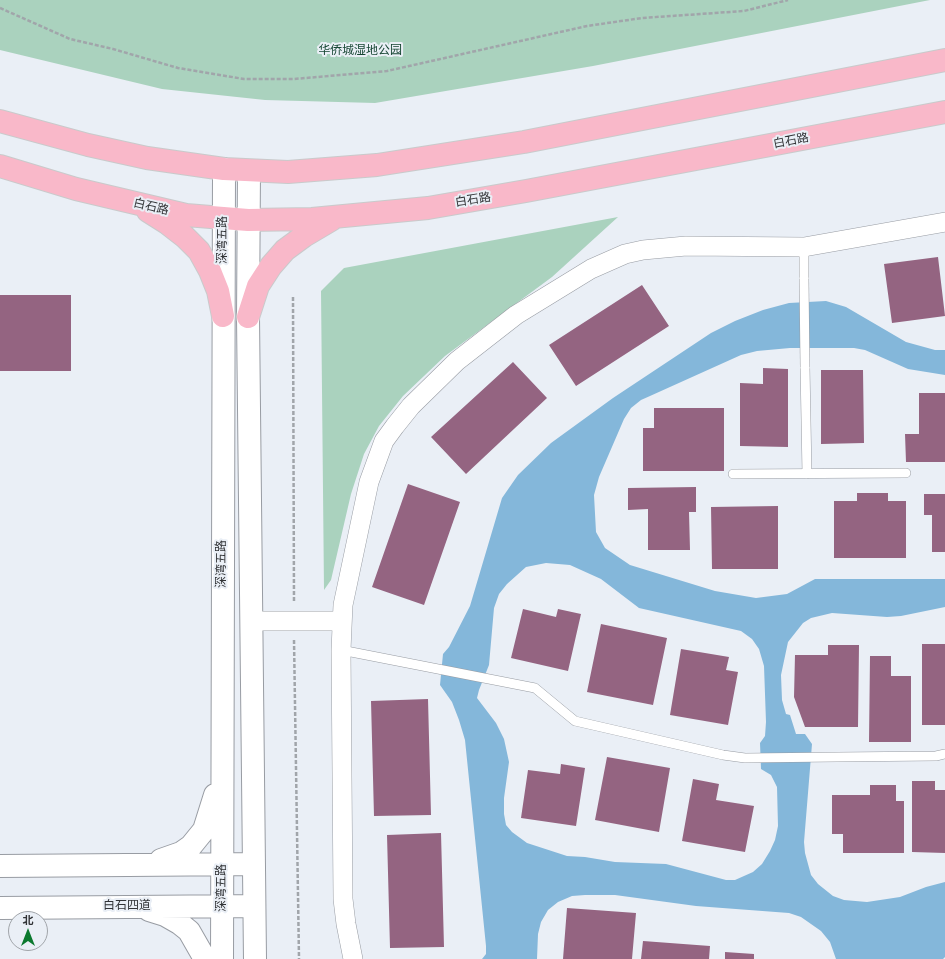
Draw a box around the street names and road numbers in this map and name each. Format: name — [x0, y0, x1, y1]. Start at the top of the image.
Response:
street label: 白石路 — [772, 130, 810, 152]
street label: 白石路 — [454, 190, 492, 210]
street label: 白石路 — [132, 196, 170, 218]
street label: 深湾五路 — [216, 216, 230, 264]
street label: 深湾五路 — [215, 540, 229, 588]
street label: 深湾五路 — [215, 864, 229, 912]
street label: 白石四道 — [103, 899, 151, 913]

